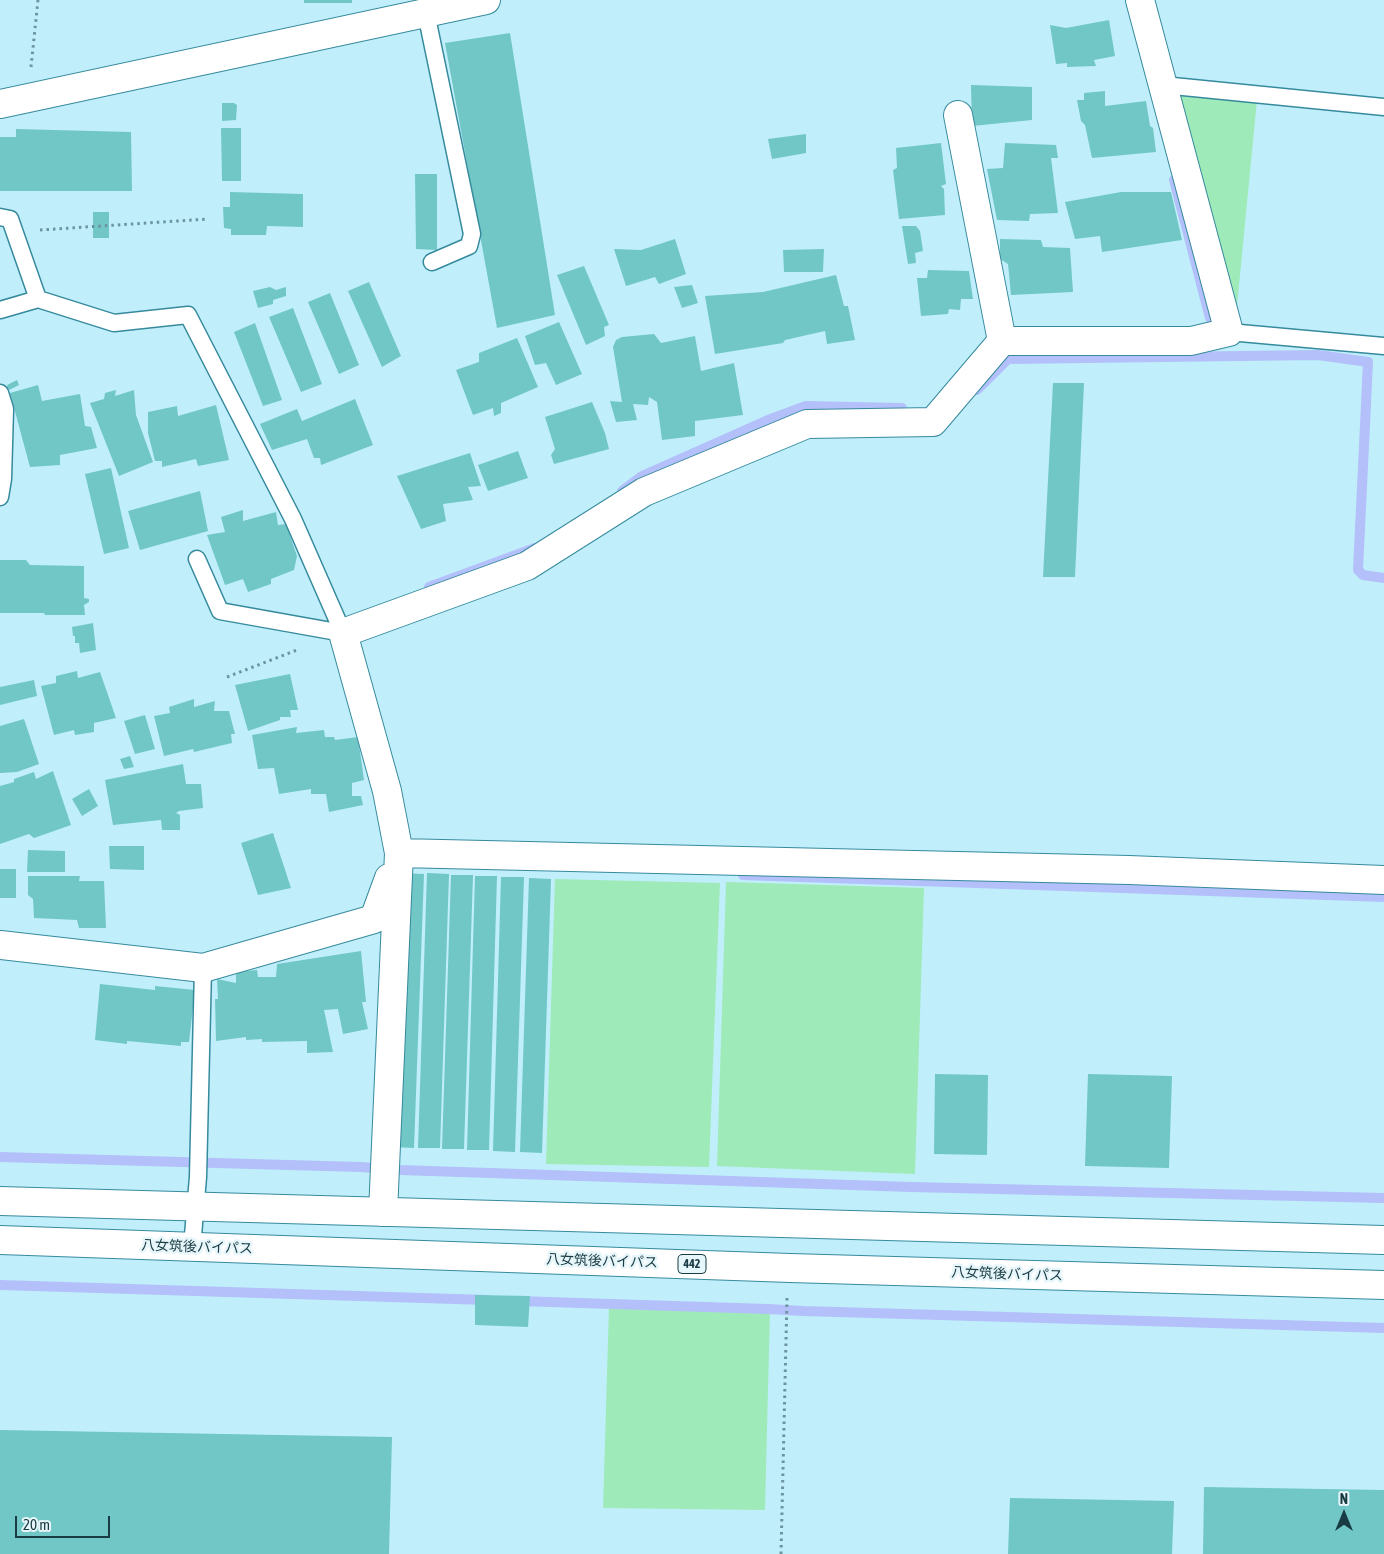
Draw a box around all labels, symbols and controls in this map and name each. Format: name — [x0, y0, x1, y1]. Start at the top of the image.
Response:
street label: 八女筑後バイパス — [141, 1237, 253, 1257]
street label: 八女筑後バイパス — [546, 1251, 658, 1271]
road number: 442 — [678, 1254, 706, 1274]
street label: 八女筑後バイパス — [951, 1264, 1063, 1284]
north arrow — [1319, 1489, 1369, 1539]
text: N — [1340, 1491, 1348, 1507]
scale bar — [18, 1506, 112, 1538]
text: 20 m — [23, 1516, 50, 1533]

